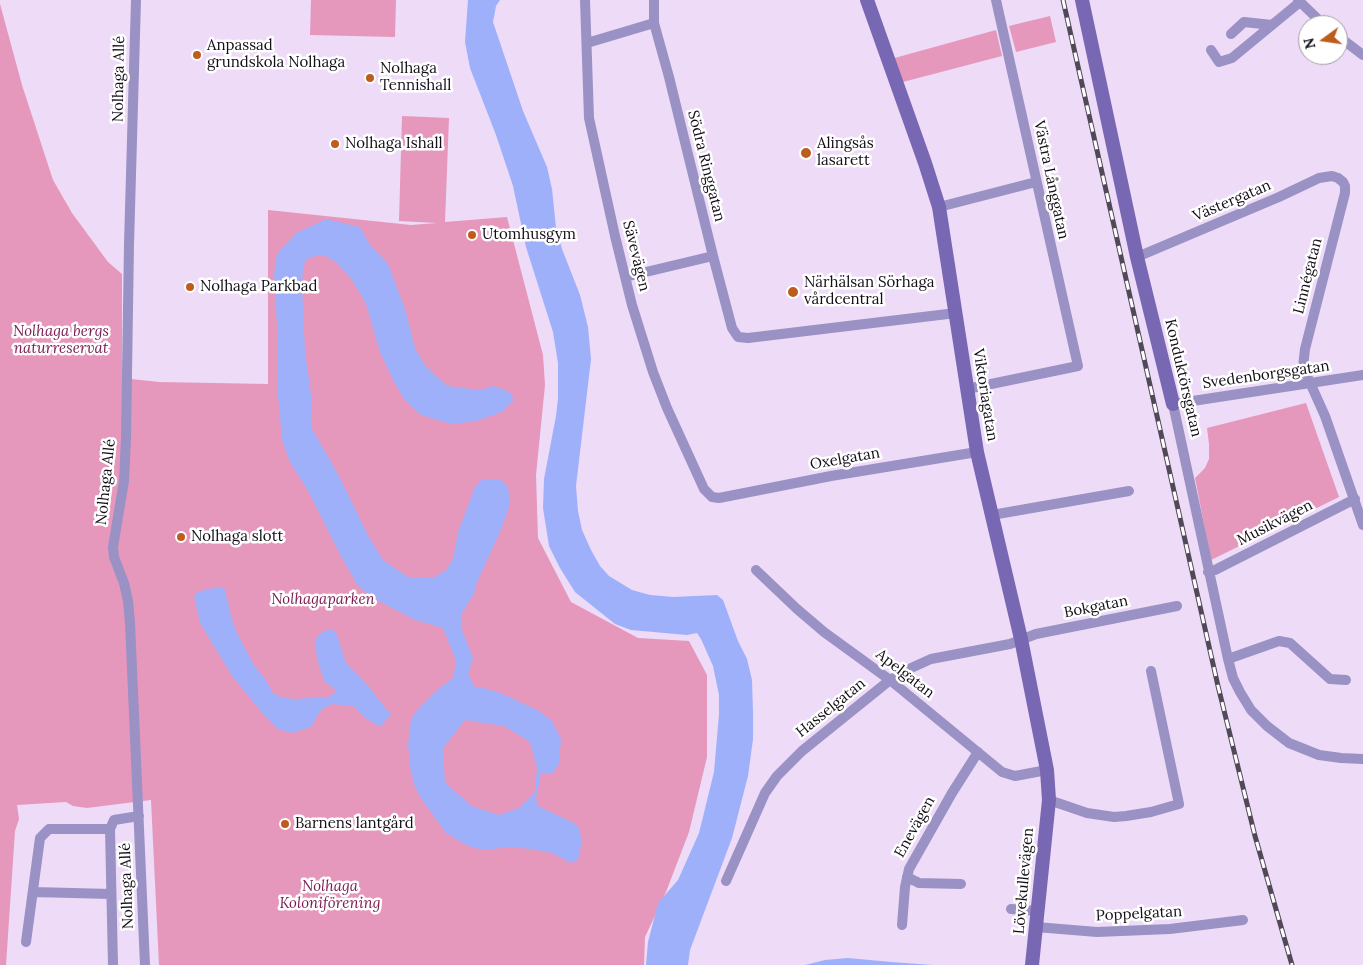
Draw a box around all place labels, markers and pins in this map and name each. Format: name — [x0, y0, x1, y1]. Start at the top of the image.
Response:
place label: Anpassad grundskola Nolhaga — [207, 37, 345, 72]
marker: Anpassad grundskola Nolhaga — [191, 49, 203, 61]
place label: Nolhaga Tennishall — [380, 60, 451, 95]
marker: Nolhaga Tennishall — [364, 72, 376, 84]
place label: Nolhaga Ishall — [345, 135, 443, 153]
place label: Alingsås lasarett — [817, 135, 874, 170]
marker: Nolhaga Ishall — [329, 138, 341, 150]
marker: Alingsås lasarett — [799, 146, 813, 160]
place label: Utomhusgym — [482, 226, 576, 244]
marker: Utomhusgym — [466, 229, 478, 241]
place label: Närhälsan Sörhaga vårdcentral — [804, 274, 935, 309]
place label: Nolhaga Parkbad — [200, 278, 317, 296]
marker: Nolhaga Parkbad — [184, 281, 196, 293]
marker: Närhälsan Sörhaga vårdcentral — [786, 285, 800, 299]
place label: Nolhaga slott — [191, 528, 283, 546]
marker: Nolhaga slott — [175, 531, 187, 543]
place label: Barnens lantgård — [295, 815, 414, 833]
marker: Barnens lantgård — [279, 818, 291, 830]

